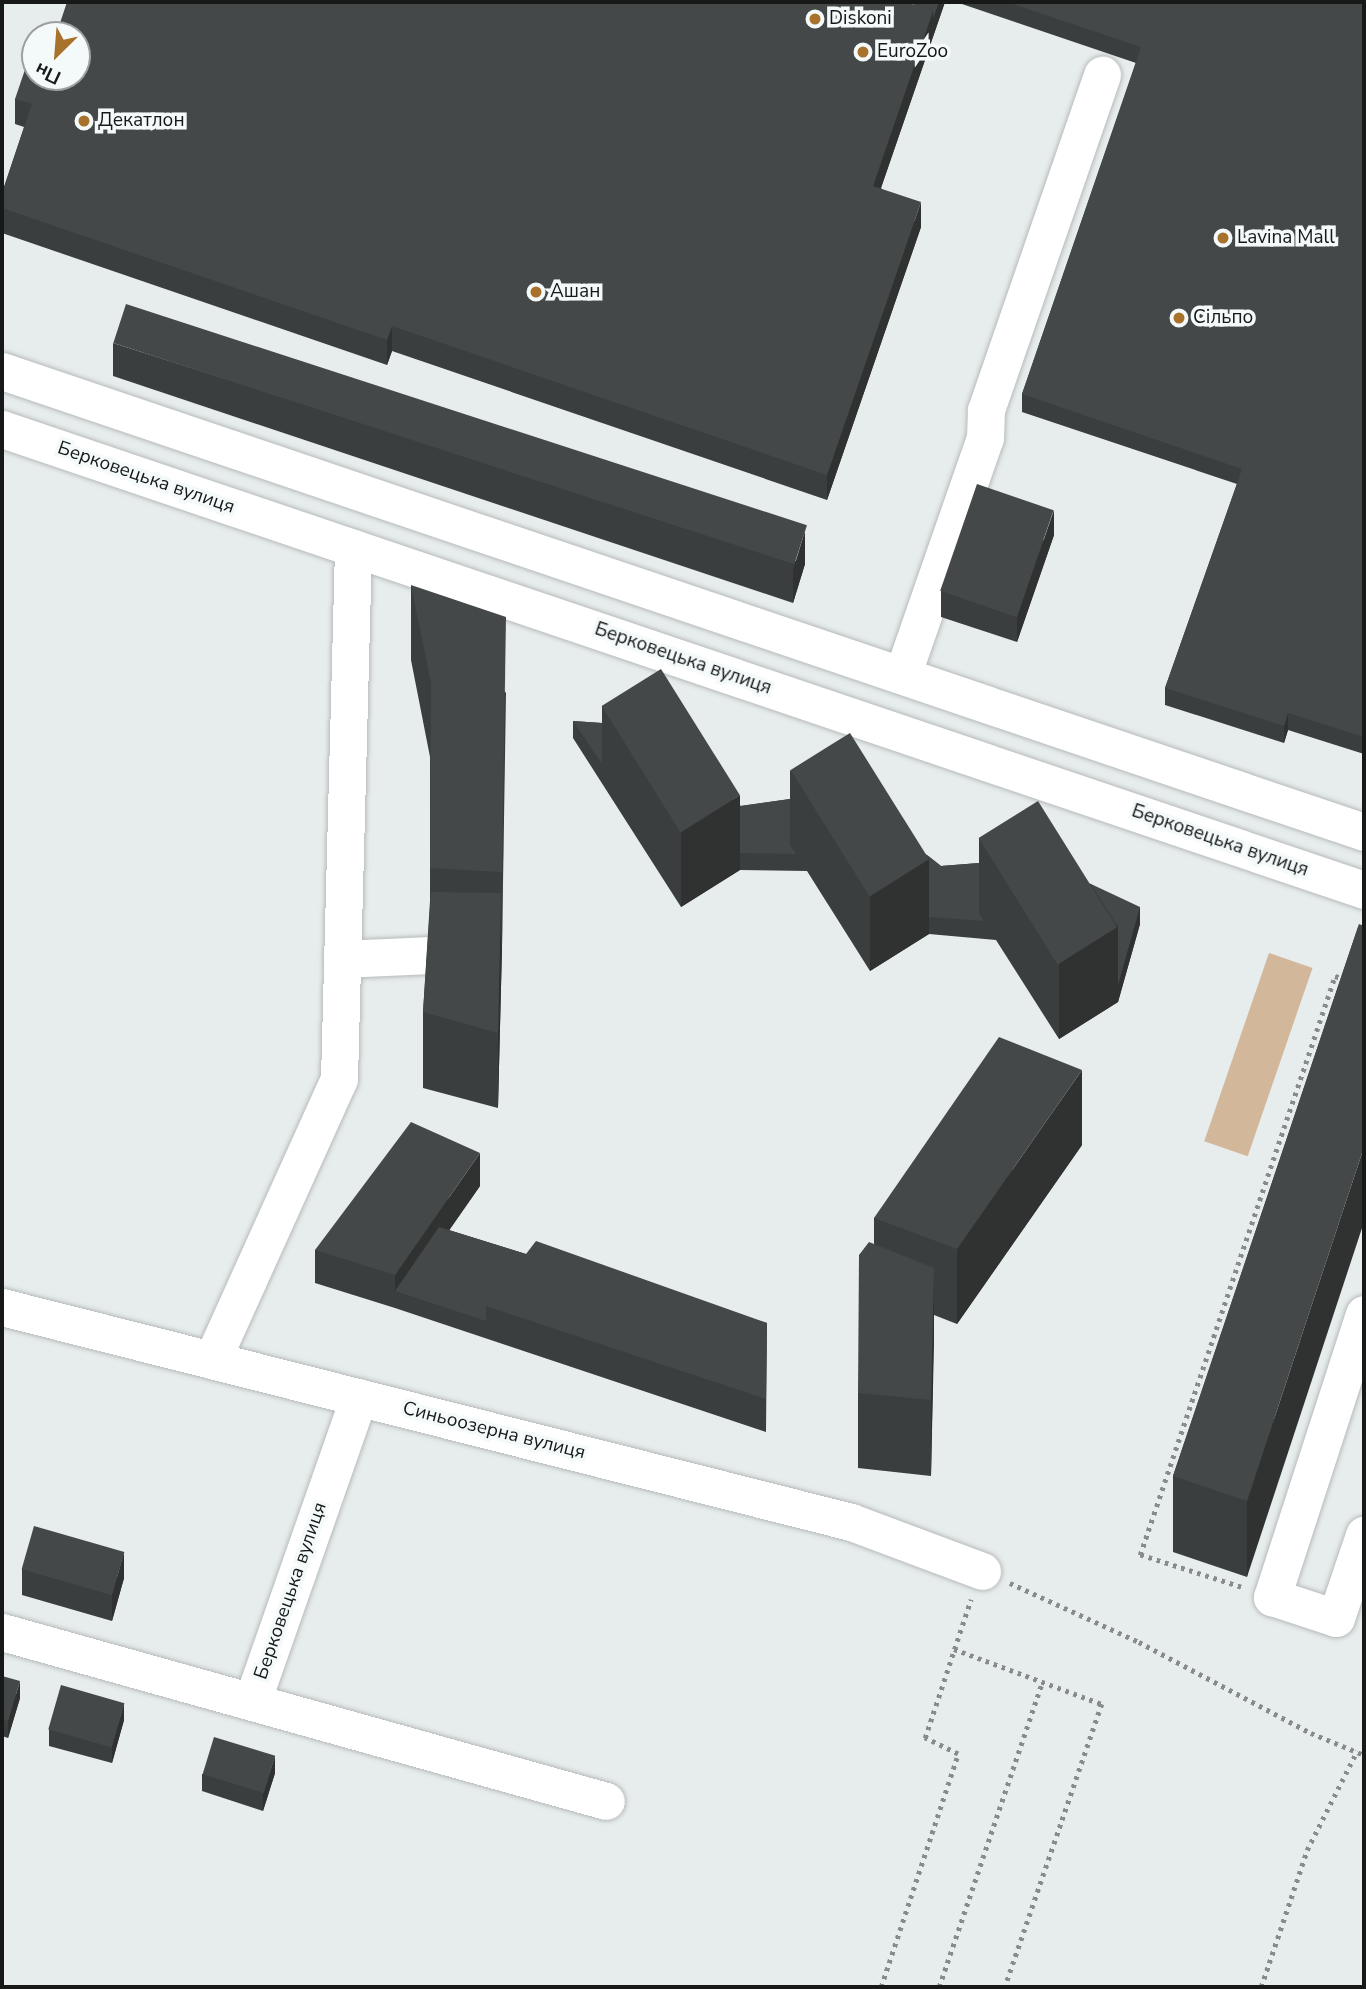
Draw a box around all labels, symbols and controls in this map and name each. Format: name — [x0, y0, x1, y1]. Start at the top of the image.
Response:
place label: Diskoni — [829, 8, 892, 30]
marker: Diskoni — [807, 11, 823, 27]
north arrow — [21, 21, 91, 91]
place label: EuroZoo — [877, 41, 948, 63]
marker: EuroZoo — [855, 44, 871, 60]
text: Пн — [31, 56, 65, 91]
place label: Декатлон — [98, 110, 185, 132]
marker: Декатлон — [76, 113, 92, 129]
place label: Lavina Mall — [1237, 227, 1335, 249]
marker: Lavina Mall — [1215, 230, 1231, 246]
place label: Ашан — [550, 281, 600, 303]
marker: Ашан — [528, 284, 544, 300]
place label: Сільпо — [1193, 307, 1253, 329]
marker: Сільпо — [1171, 310, 1187, 326]
street label: Берковецька вулиця — [55, 437, 237, 519]
street label: Берковецька вулиця — [592, 618, 774, 700]
street label: Берковецька вулиця — [1129, 800, 1311, 882]
street label: Синьоозерна вулиця — [400, 1397, 588, 1465]
street label: Берковецька вулиця — [250, 1500, 332, 1682]

